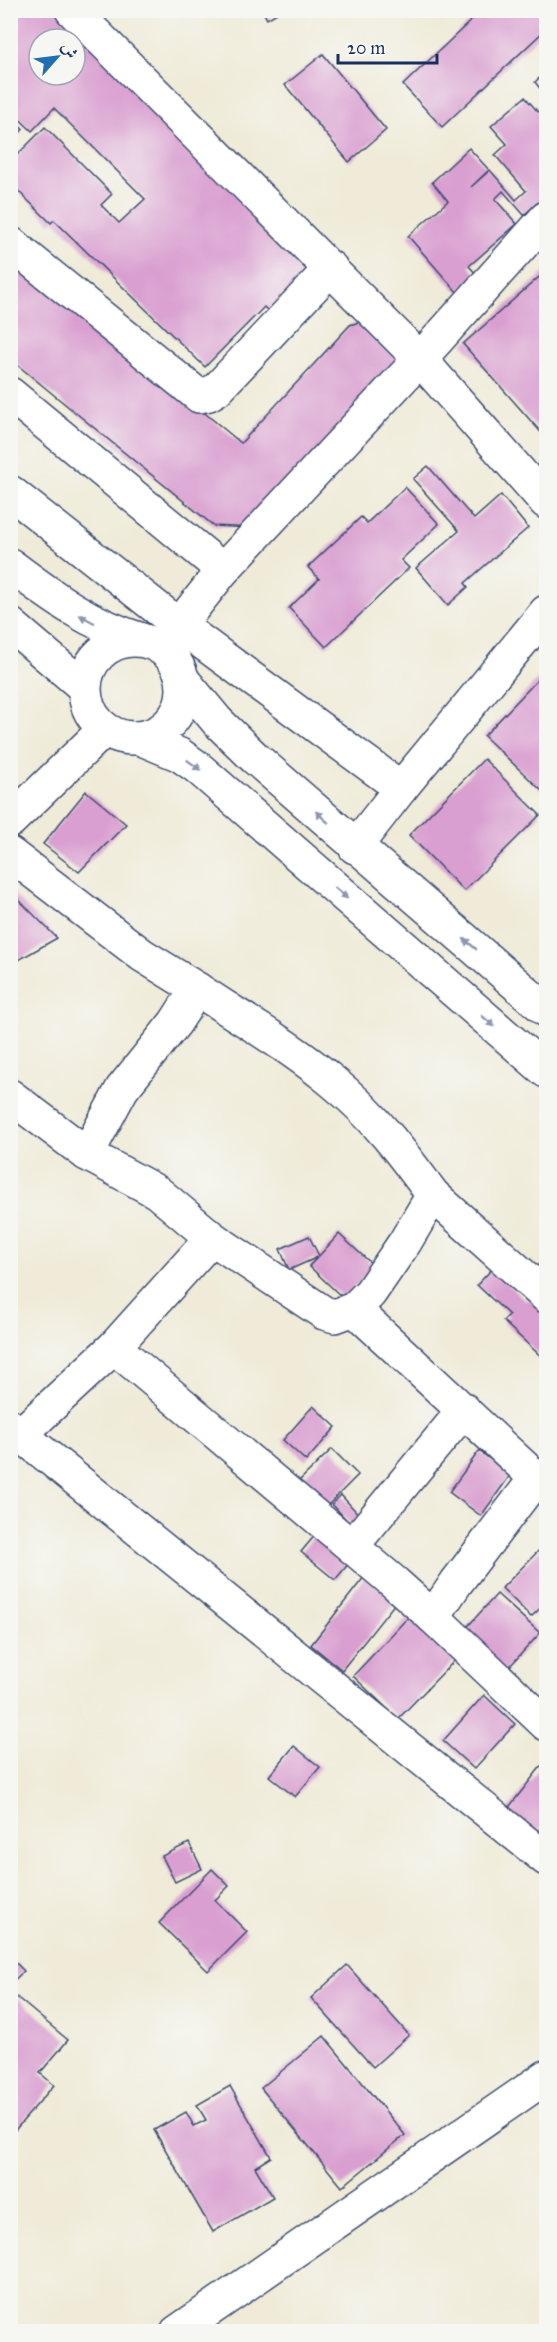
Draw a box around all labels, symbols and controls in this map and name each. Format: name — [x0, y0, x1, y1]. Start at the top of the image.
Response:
north arrow — [27, 27, 87, 87]
scale bar — [338, 27, 437, 65]
text: 20 m — [347, 37, 385, 59]
text: ش — [58, 39, 82, 62]
one-way arrow — [79, 614, 96, 624]
one-way arrow — [185, 759, 201, 771]
one-way arrow — [315, 811, 330, 824]
one-way arrow — [333, 886, 348, 899]
one-way arrow — [462, 938, 478, 951]
one-way arrow — [480, 1014, 495, 1027]

